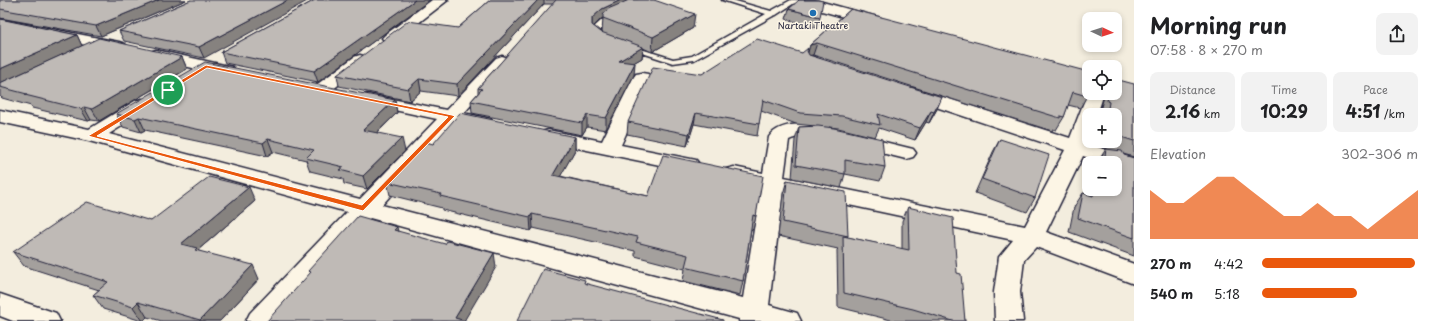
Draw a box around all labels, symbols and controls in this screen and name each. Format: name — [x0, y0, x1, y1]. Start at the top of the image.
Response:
marker: Nartaki Theatre — [808, 8, 818, 18]
text: Morning run — [1150, 8, 1287, 41]
north arrow — [1082, 12, 1122, 52]
map controls — [1082, 12, 1122, 196]
button: share — [1376, 13, 1418, 55]
place label: Nartaki Theatre — [778, 18, 849, 32]
text: 07:58 · 8 × 270 m — [1150, 40, 1263, 59]
button: locate — [1082, 60, 1122, 100]
pin — [151, 73, 185, 107]
icon: arrive — [157, 79, 179, 101]
text: Distance — [1170, 81, 1216, 98]
text: Time — [1271, 81, 1297, 98]
text: Pace — [1363, 81, 1388, 98]
text: 2.16 — [1165, 98, 1200, 124]
text: 10:29 — [1260, 98, 1308, 124]
text: 4:51 — [1346, 98, 1380, 124]
text: km — [1200, 105, 1220, 122]
text: /km — [1380, 105, 1405, 122]
button: + — [1082, 108, 1122, 148]
text: Elevation — [1150, 144, 1206, 163]
text: 302–306 m — [1341, 144, 1418, 163]
button: − — [1082, 156, 1122, 196]
text: 270 m — [1150, 254, 1191, 273]
text: 4:42 — [1214, 254, 1244, 273]
text: 540 m — [1150, 284, 1193, 303]
text: 5:18 — [1214, 284, 1240, 303]

